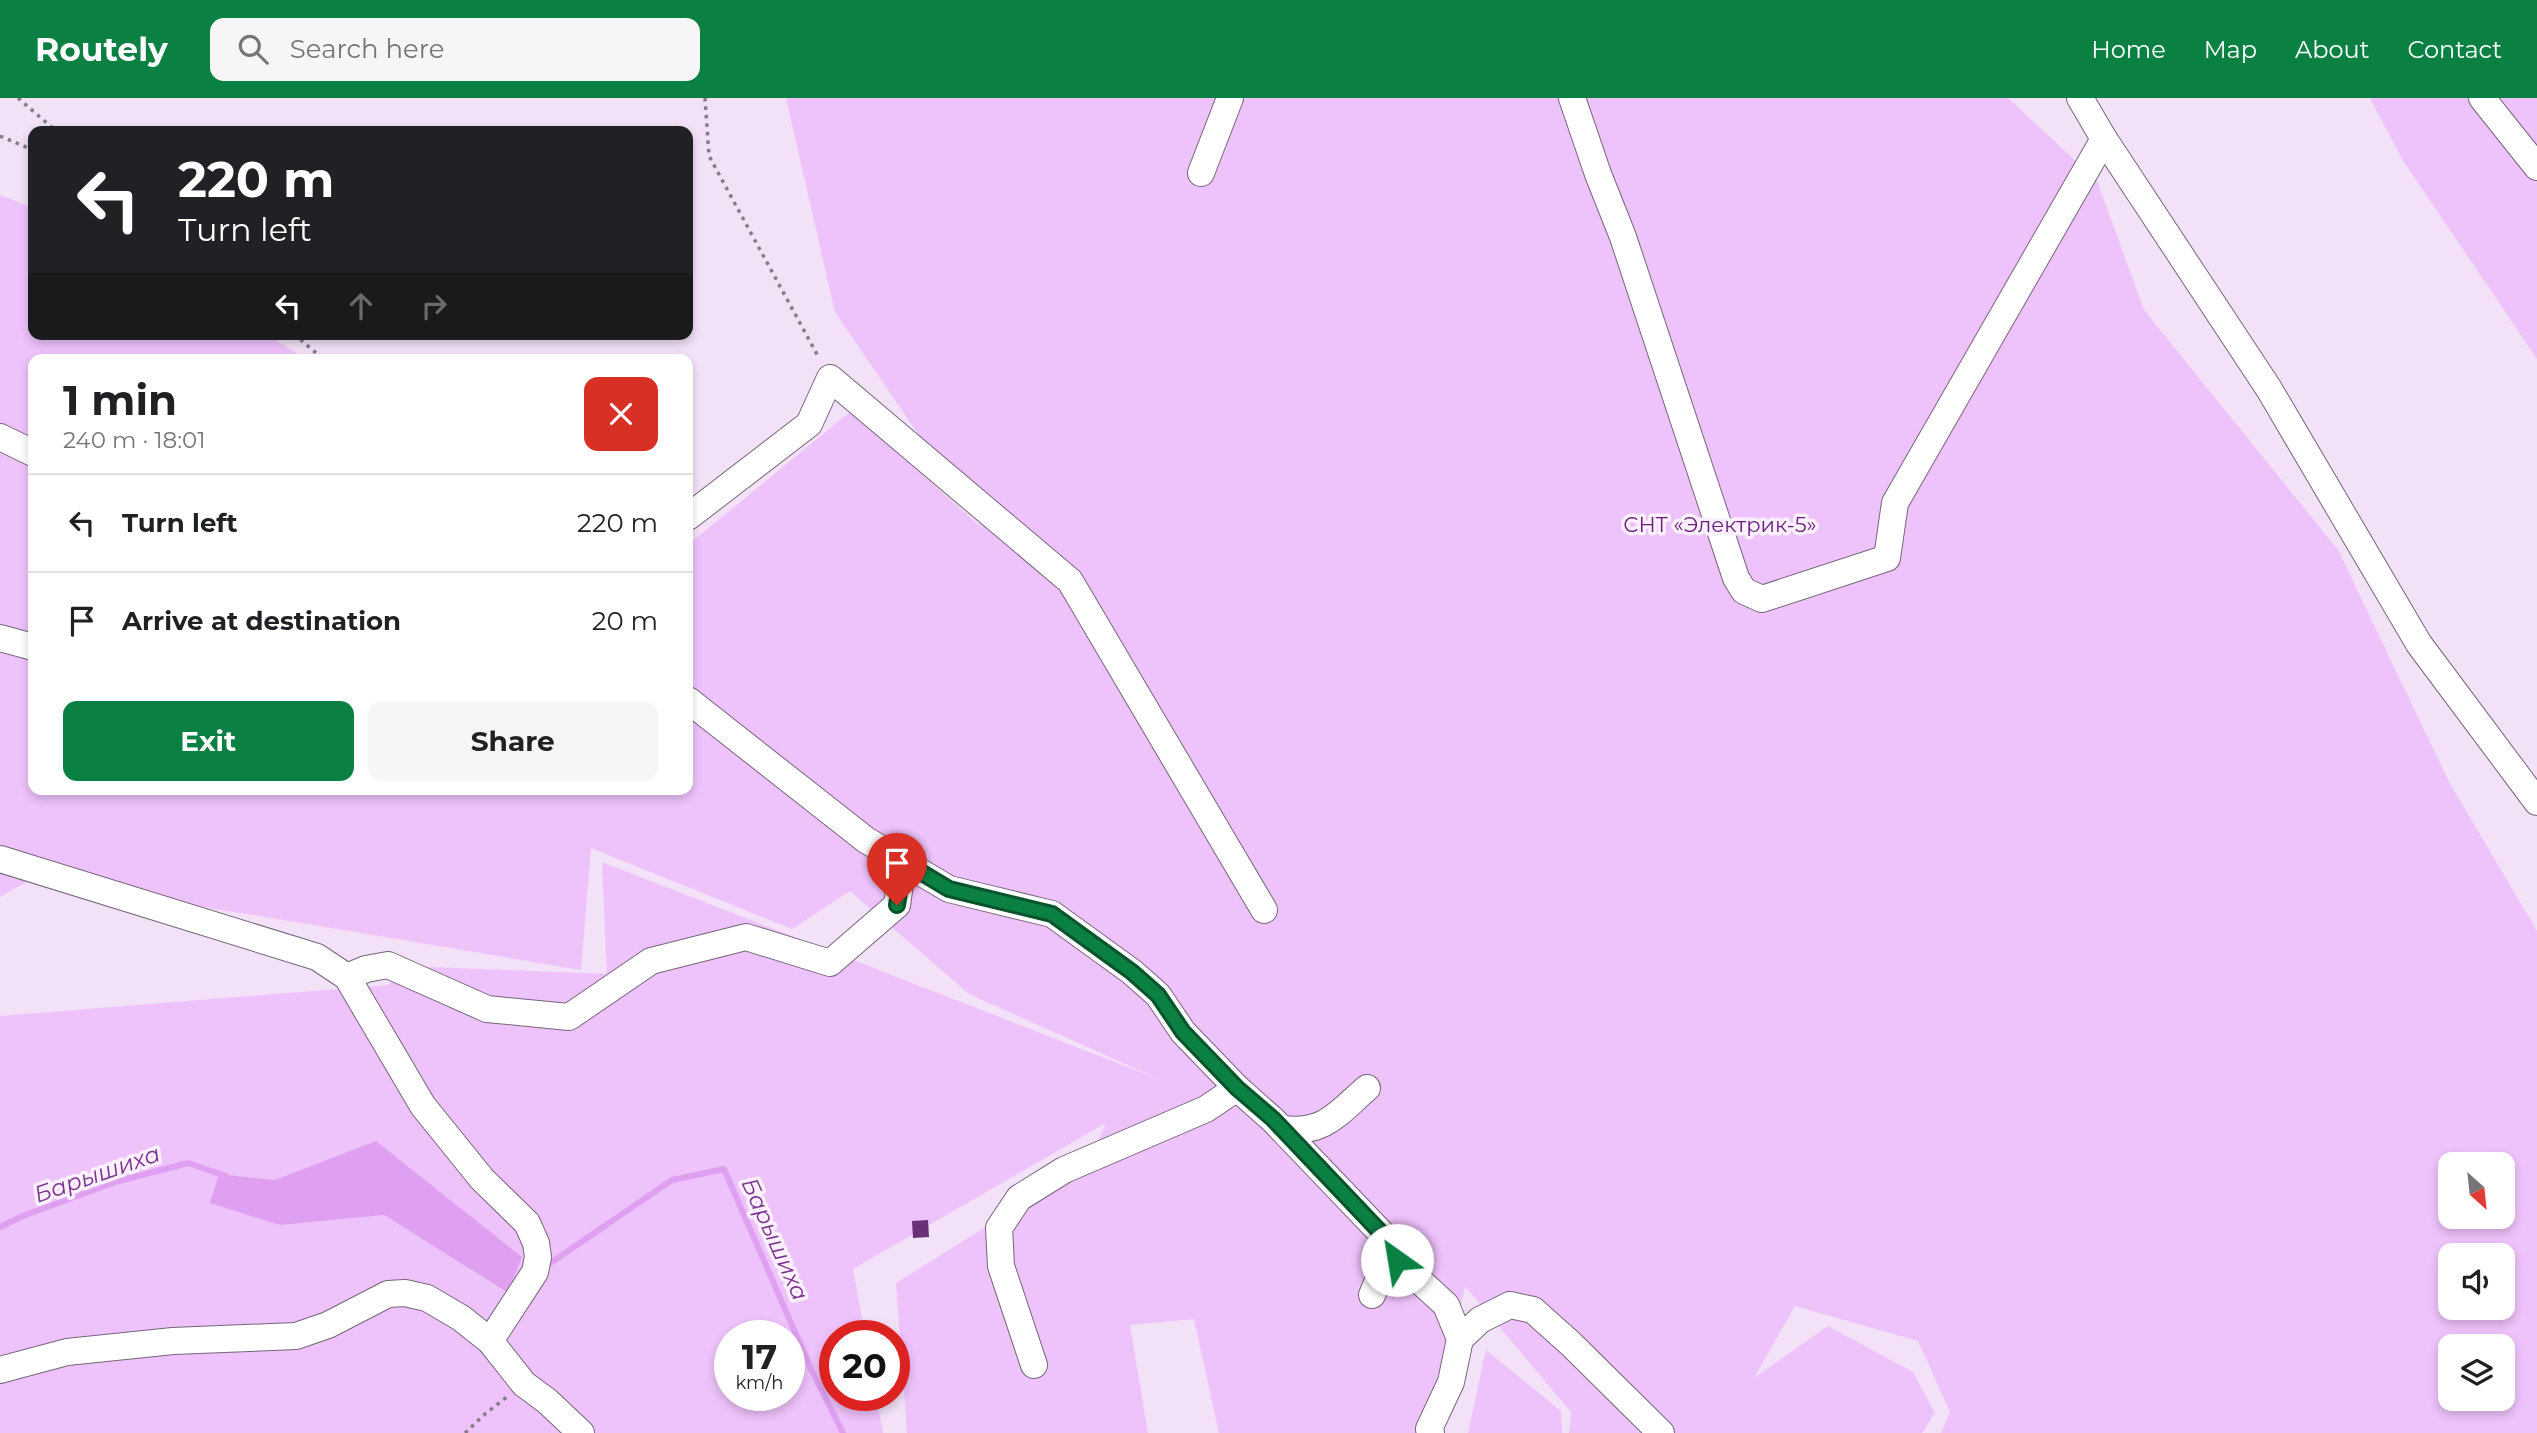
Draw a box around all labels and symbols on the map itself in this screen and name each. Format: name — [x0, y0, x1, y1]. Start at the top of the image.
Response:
park label: СНТ «Электрик-5» — [1623, 512, 1817, 537]
pin — [867, 833, 927, 905]
water label: Барышиха — [30, 1139, 164, 1209]
north arrow — [2438, 1152, 2515, 1228]
water label: Барышиха — [736, 1173, 814, 1305]
position arrow — [1360, 1223, 1434, 1297]
speed limit sign: 20 — [819, 1320, 910, 1411]

